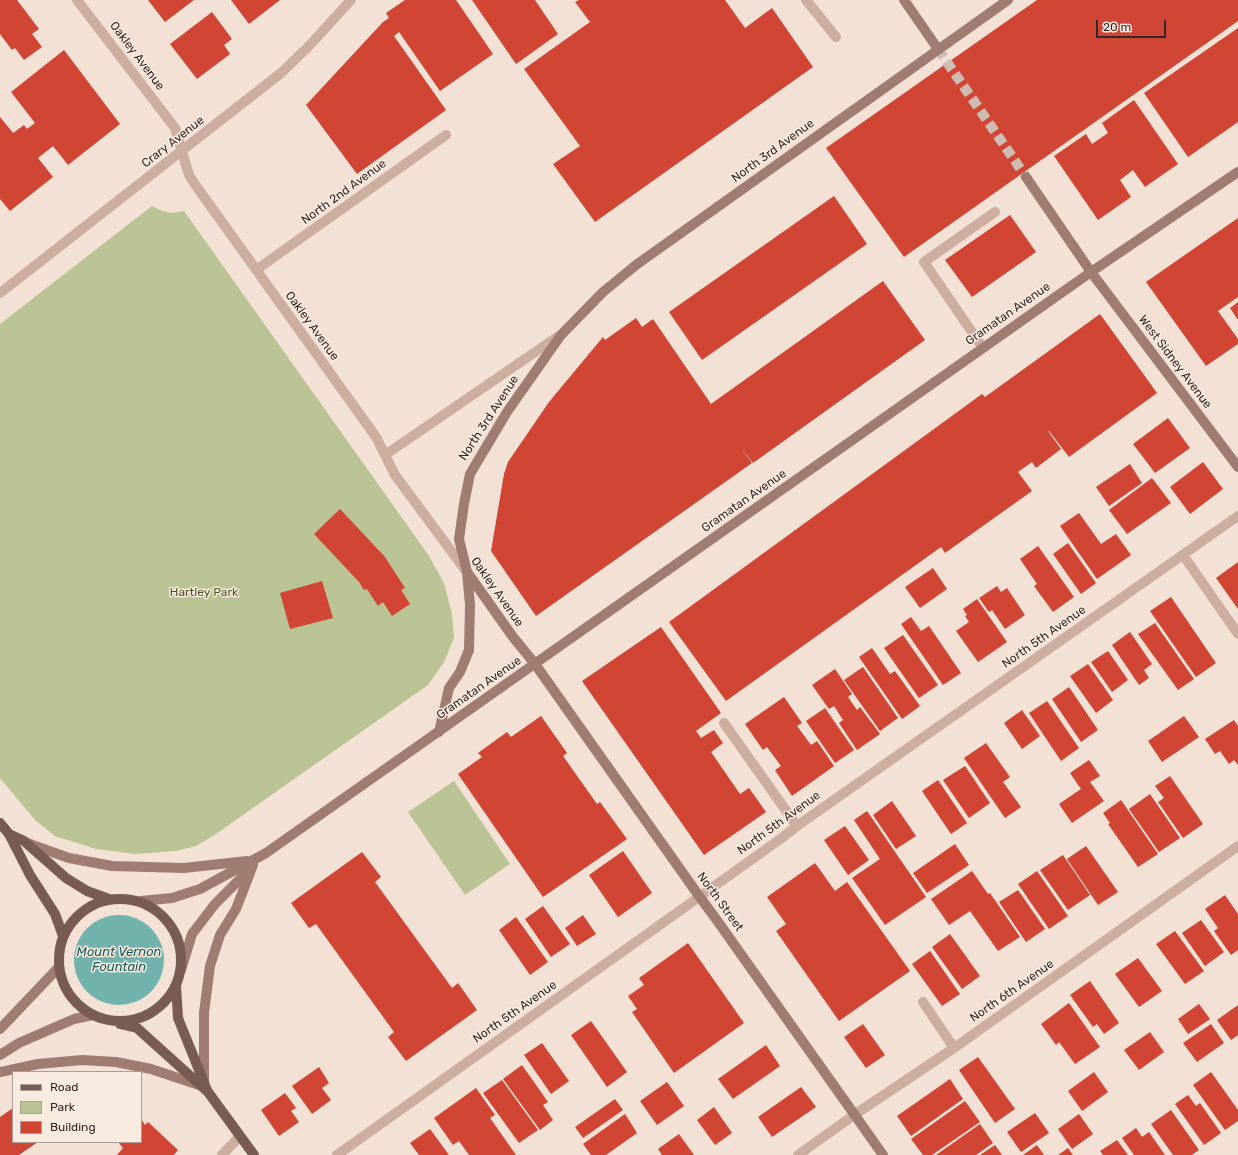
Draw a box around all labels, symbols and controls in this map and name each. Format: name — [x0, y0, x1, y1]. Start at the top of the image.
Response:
scale bar — [1098, 12, 1168, 38]
street label: Oakley Avenue — [107, 19, 167, 93]
text: 20 m — [1103, 20, 1131, 34]
street label: Crary Avenue — [139, 113, 207, 171]
street label: North 3rd Avenue — [729, 116, 817, 186]
street label: North 2nd Avenue — [299, 156, 389, 228]
street label: Gramatan Avenue — [963, 279, 1053, 349]
street label: Oakley Avenue — [282, 289, 342, 363]
street label: West Sidney Avenue — [1135, 313, 1215, 411]
street label: North 3rd Avenue — [456, 373, 522, 463]
street label: Gramatan Avenue — [699, 466, 789, 536]
street label: Oakley Avenue — [468, 554, 526, 630]
park label: Hartley Park — [170, 586, 238, 600]
street label: North 5th Avenue — [999, 603, 1089, 671]
street label: Gramatan Avenue — [434, 653, 524, 723]
street label: North 5th Avenue — [735, 788, 823, 858]
street label: North Street — [694, 870, 746, 934]
water label: Mount Vernon Fountain — [77, 944, 161, 975]
street label: North 6th Avenue — [967, 957, 1057, 1025]
street label: North 5th Avenue — [470, 978, 560, 1046]
legend — [12, 1071, 142, 1143]
text: Road — [50, 1080, 78, 1094]
text: Park — [50, 1100, 75, 1114]
text: Building — [50, 1120, 96, 1134]

